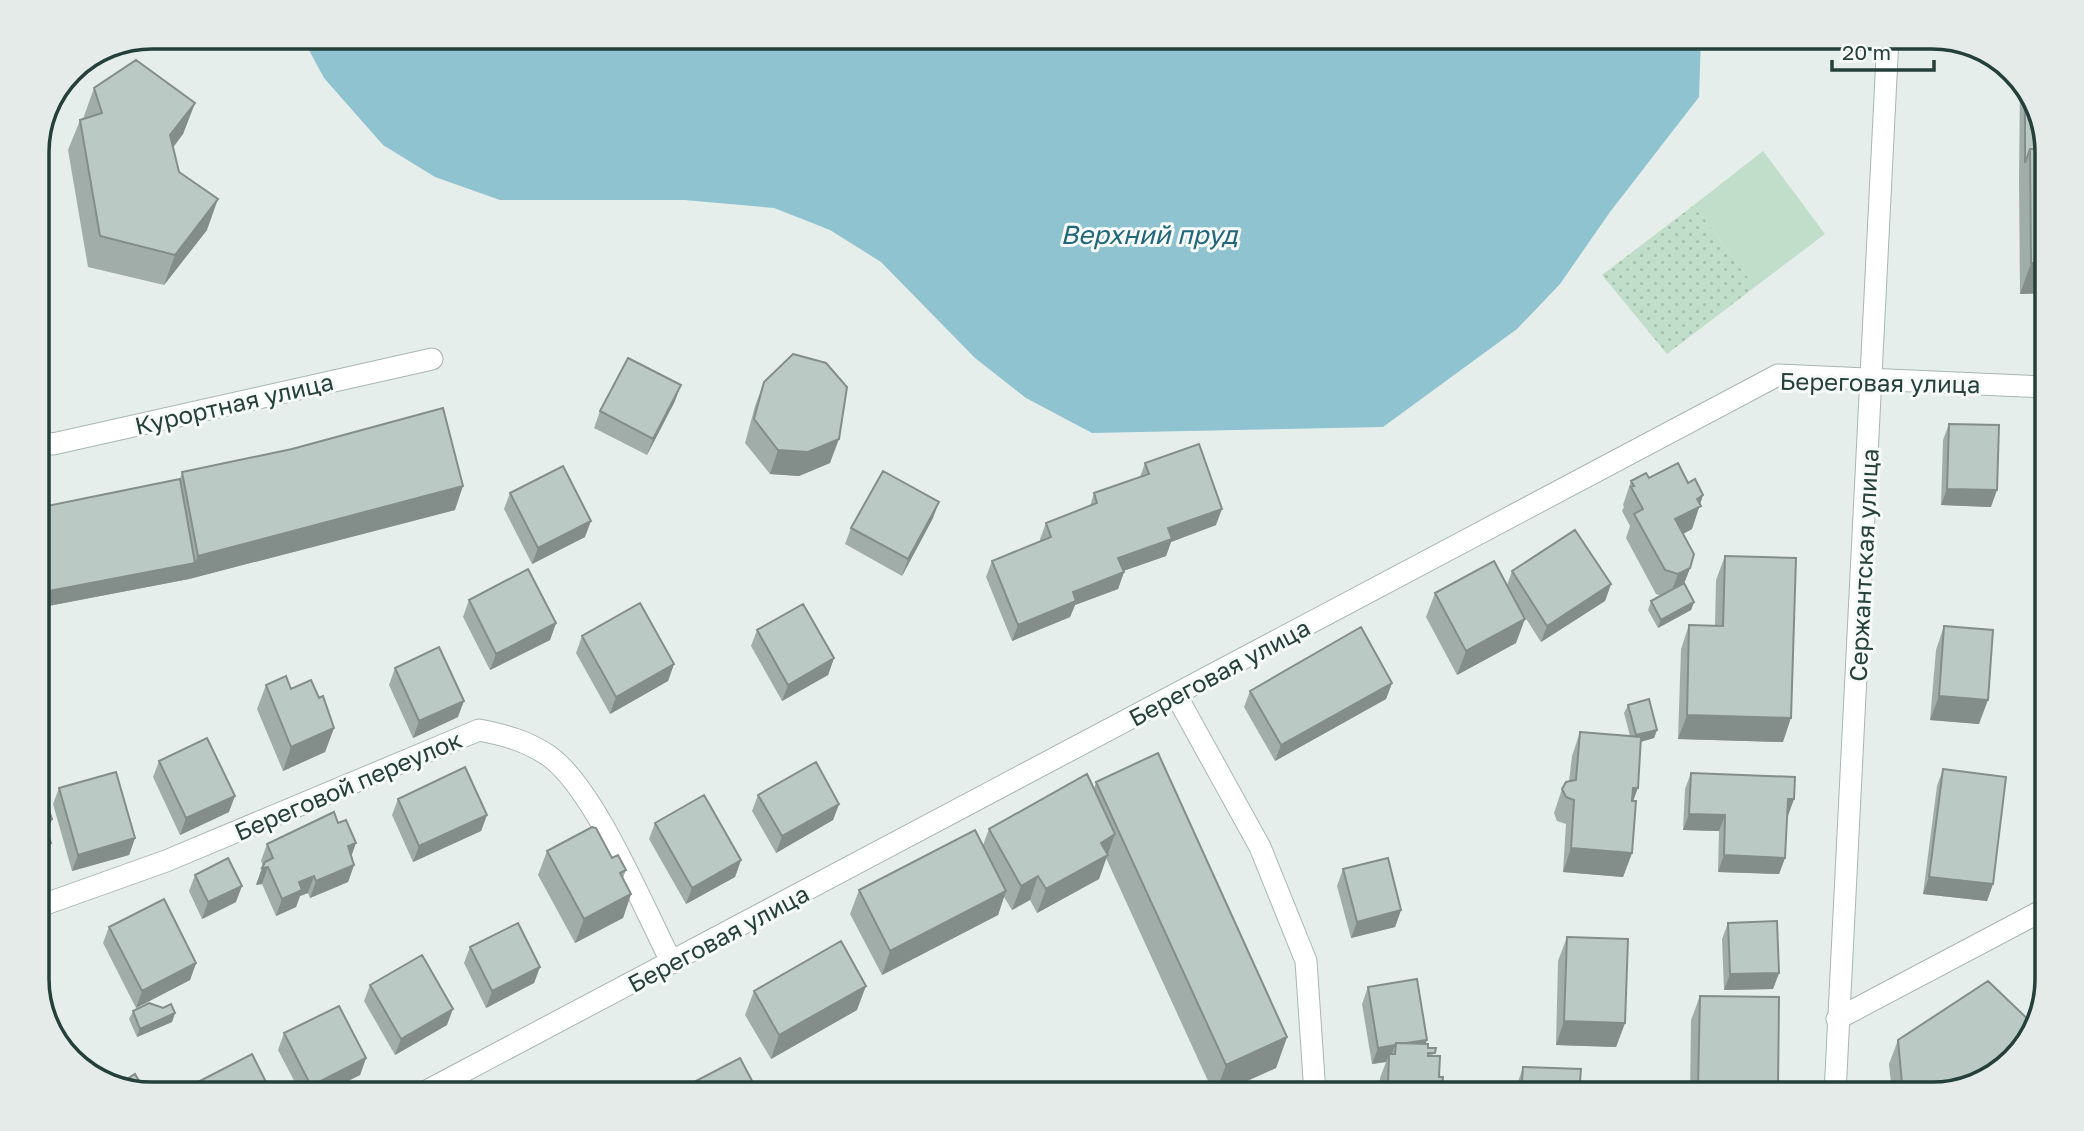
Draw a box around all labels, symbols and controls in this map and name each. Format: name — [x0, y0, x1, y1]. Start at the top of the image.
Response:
scale bar — [1832, 28, 1934, 72]
text: 20 m — [1842, 39, 1891, 65]
water label: Верхний пруд — [1061, 219, 1239, 250]
street label: Курортная улица — [132, 366, 336, 440]
street label: Береговая улица — [1779, 366, 1981, 398]
street label: Сержантская улица — [1842, 448, 1884, 682]
street label: Береговая улица — [1124, 612, 1314, 732]
street label: Береговой переулок — [230, 724, 466, 846]
street label: Береговая улица — [623, 878, 813, 998]

